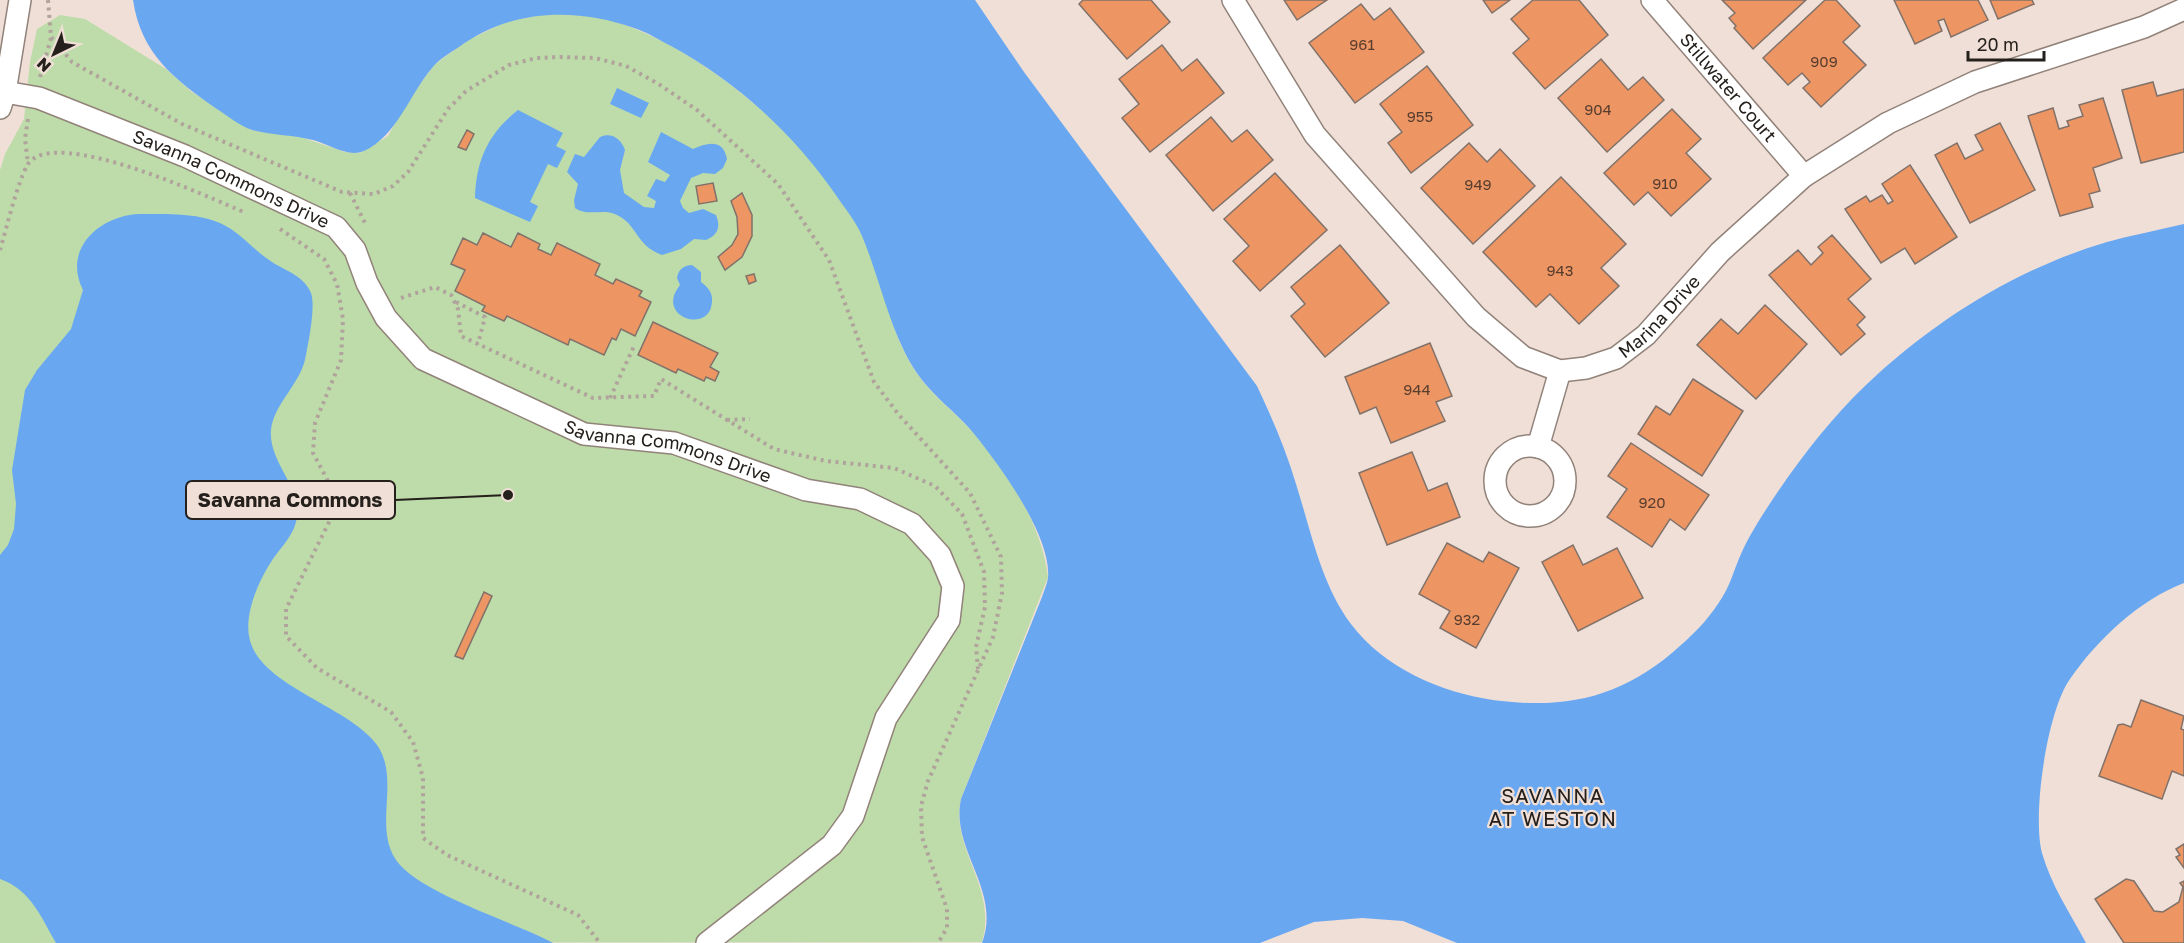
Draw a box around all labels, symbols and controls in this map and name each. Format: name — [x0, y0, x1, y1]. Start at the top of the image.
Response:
north arrow — [24, 24, 84, 84]
scale bar — [1968, 24, 2044, 62]
street label: Stillwater Court — [1676, 28, 1782, 146]
text: 20 m — [1977, 33, 2019, 55]
house number: 961 — [1349, 35, 1375, 53]
house number: 909 — [1810, 52, 1838, 70]
text: N — [32, 54, 55, 76]
house number: 904 — [1584, 100, 1612, 118]
house number: 955 — [1407, 107, 1433, 125]
street label: Savanna Commons Drive — [130, 124, 333, 232]
house number: 910 — [1652, 174, 1678, 192]
house number: 949 — [1464, 175, 1492, 193]
house number: 943 — [1546, 261, 1574, 279]
street label: Marina Drive — [1613, 270, 1704, 362]
house number: 944 — [1403, 380, 1431, 398]
street label: Savanna Commons Drive — [561, 414, 774, 487]
callout: Savanna Commons — [186, 481, 395, 519]
text: Savanna Commons — [198, 487, 382, 511]
house number: 920 — [1638, 493, 1666, 511]
house number: 932 — [1454, 610, 1480, 628]
district label: SAVANNA AT WESTON — [1489, 783, 1617, 830]

